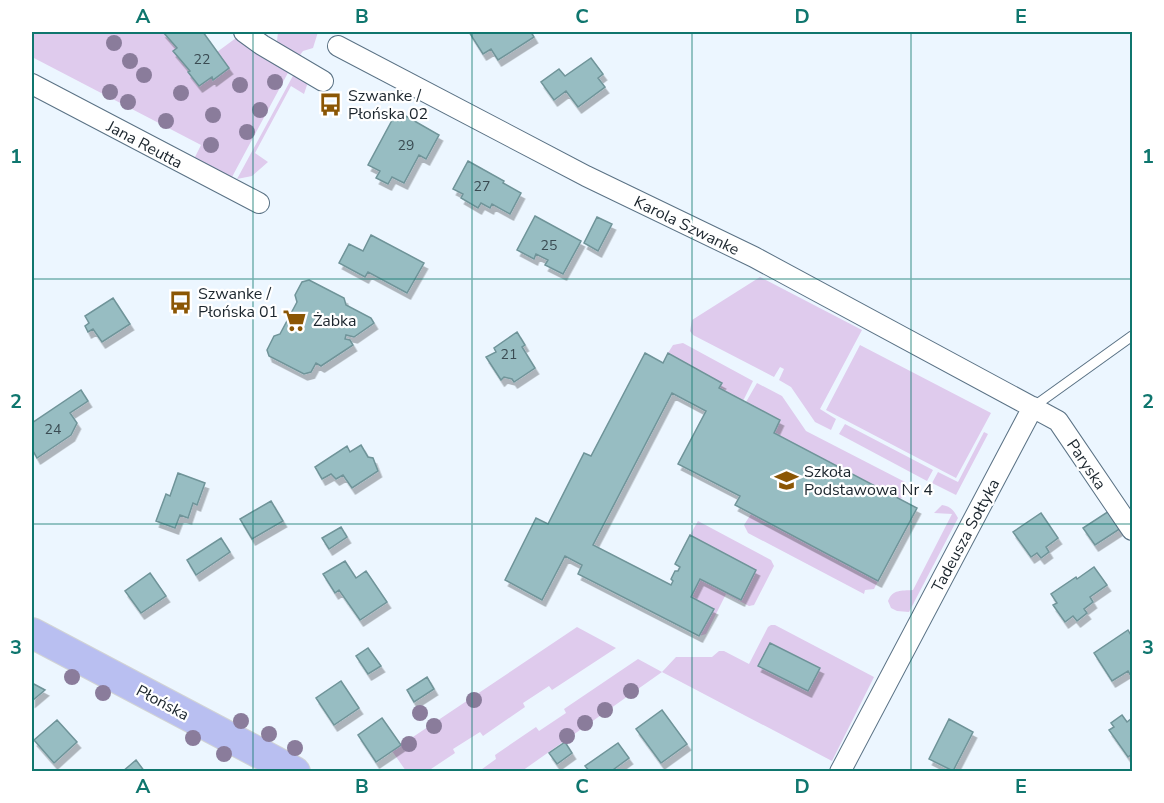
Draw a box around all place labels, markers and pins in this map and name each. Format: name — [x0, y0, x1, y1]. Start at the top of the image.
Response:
place label: Szwanke / Płońska 02 — [348, 85, 428, 125]
bus stop icon: Szwanke / Płońska 02 — [317, 91, 343, 117]
place label: Szwanke / Płońska 01 — [198, 283, 278, 323]
bus stop icon: Szwanke / Płońska 01 — [167, 289, 193, 315]
supermarket icon: Żabka — [282, 307, 308, 333]
place label: Żabka — [313, 310, 356, 332]
place label: Szkoła Podstawowa Nr 4 — [804, 461, 933, 501]
school or university icon: Szkoła Podstawowa Nr 4 — [773, 467, 799, 493]

